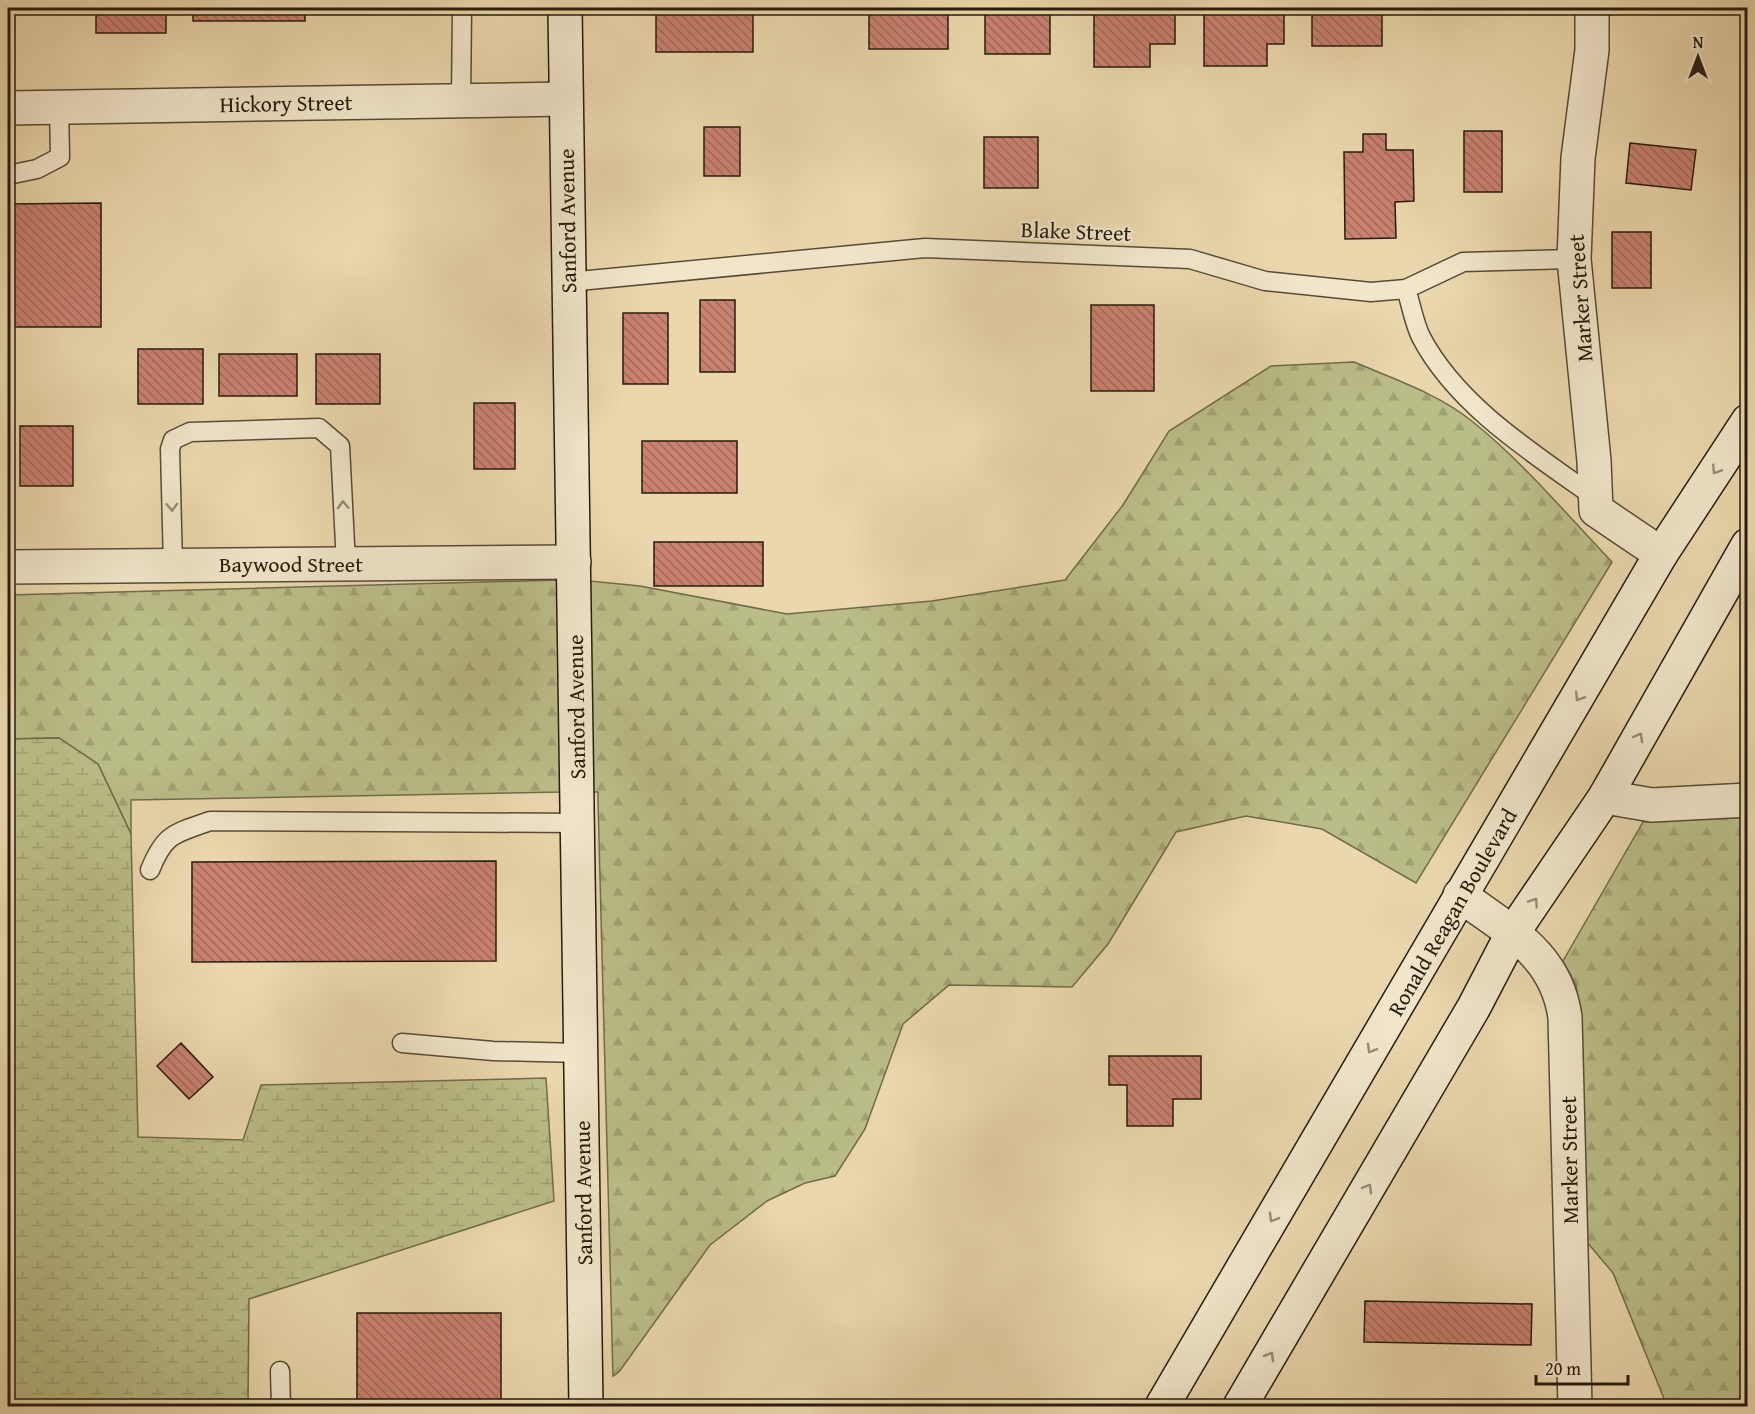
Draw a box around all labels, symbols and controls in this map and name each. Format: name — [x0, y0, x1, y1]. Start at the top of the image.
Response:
north arrow — [1668, 27, 1728, 87]
text: N — [1693, 30, 1704, 54]
street label: Hickory Street — [219, 86, 353, 120]
street label: Sanford Avenue — [550, 148, 584, 294]
street label: Blake Street — [1020, 213, 1132, 249]
street label: Marker Street — [1560, 233, 1600, 363]
one-way arrow — [1711, 464, 1723, 474]
one-way arrow — [336, 501, 349, 510]
one-way arrow — [165, 502, 178, 511]
street label: Baywood Street — [219, 548, 363, 580]
street label: Sanford Avenue — [559, 634, 593, 780]
one-way arrow — [1574, 691, 1586, 701]
one-way arrow — [1631, 733, 1643, 744]
street label: Ronald Reagan Boulevard — [1379, 802, 1525, 1022]
one-way arrow — [1527, 897, 1538, 908]
one-way arrow — [1367, 1043, 1378, 1053]
street label: Marker Street — [1552, 1095, 1586, 1224]
street label: Sanford Avenue — [566, 1120, 600, 1266]
one-way arrow — [1361, 1184, 1373, 1194]
one-way arrow — [1268, 1212, 1280, 1222]
scale bar — [1536, 1348, 1628, 1386]
one-way arrow — [1262, 1352, 1274, 1362]
text: 20 m — [1545, 1355, 1581, 1382]

